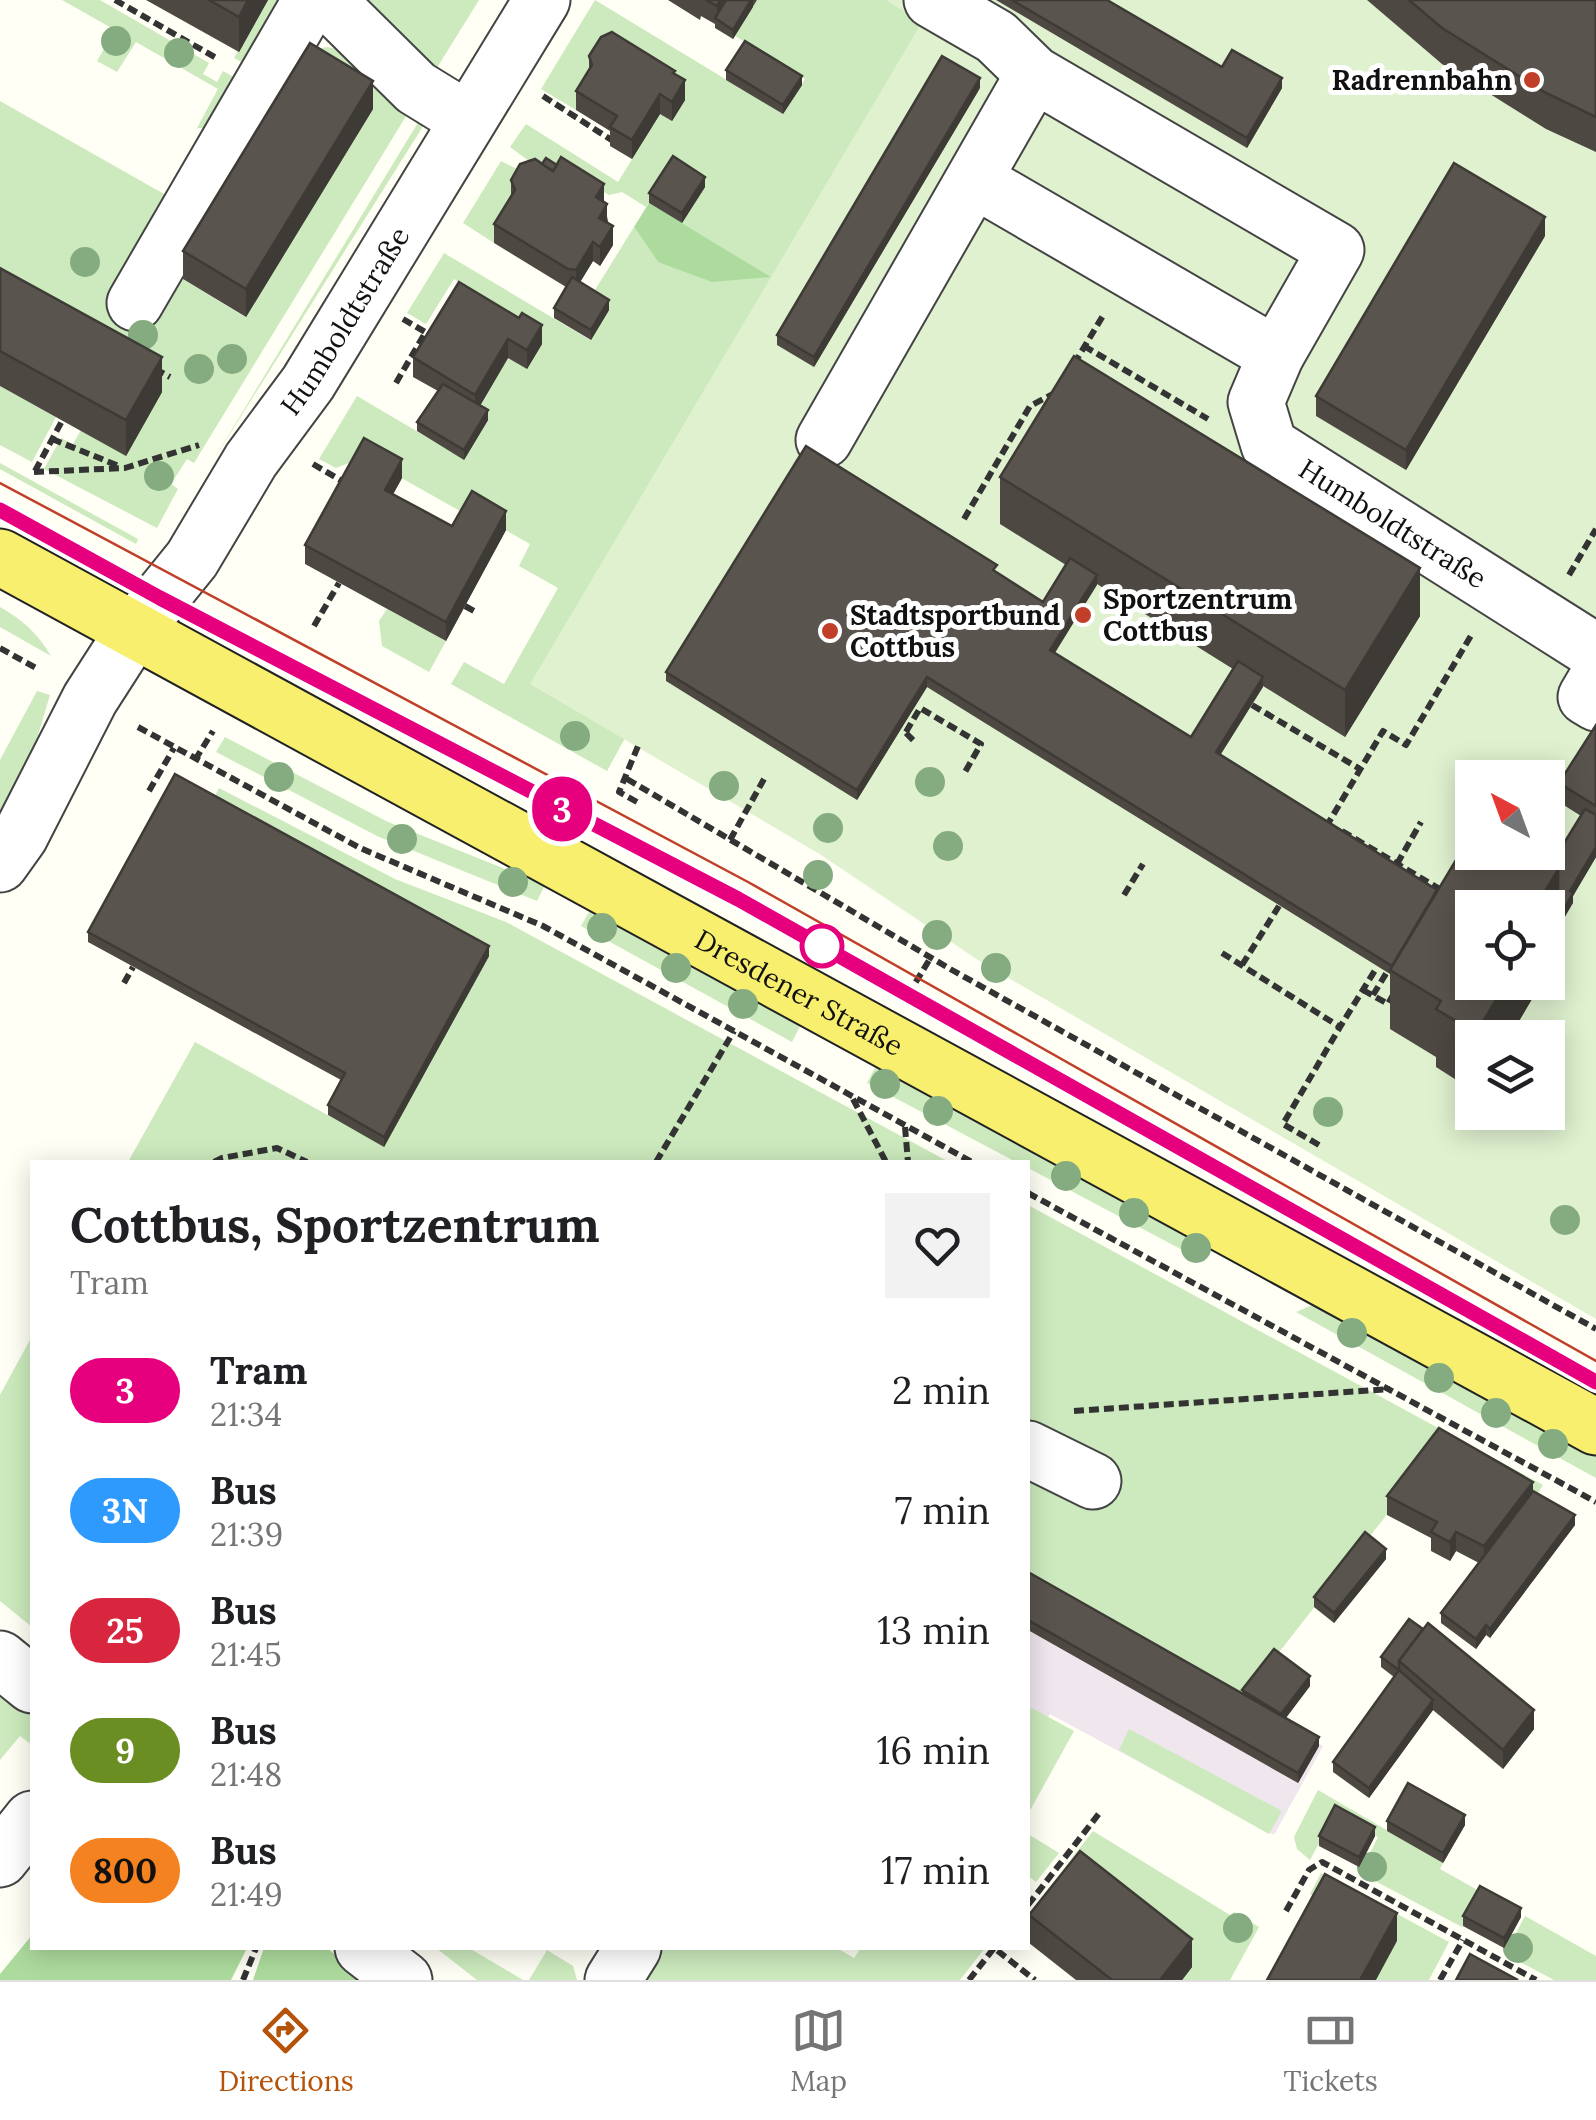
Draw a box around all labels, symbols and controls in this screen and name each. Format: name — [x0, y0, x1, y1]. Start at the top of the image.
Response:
place label: Radrennbahn — [1331, 62, 1512, 98]
marker: Radrennbahn — [1521, 69, 1543, 91]
street label: Humboldtstraße — [272, 220, 417, 422]
street label: Humboldtstraße — [1292, 451, 1493, 596]
place label: Sportzentrum Cottbus — [1103, 581, 1293, 649]
place label: Stadtsportbund Cottbus — [850, 597, 1060, 665]
marker: Sportzentrum Cottbus — [1072, 604, 1094, 626]
marker: Stadtsportbund Cottbus — [819, 620, 841, 642]
north arrow — [1455, 760, 1565, 870]
map controls — [1455, 760, 1565, 1130]
line badge: 3 — [530, 776, 594, 842]
text: 3 — [552, 787, 572, 832]
button: locate — [1455, 890, 1565, 1000]
street label: Dresdener Straße — [689, 921, 909, 1064]
unlabelled marker — [801, 925, 843, 967]
button: layers — [1455, 1020, 1565, 1130]
button: heart — [885, 1193, 990, 1298]
text: Cottbus, Sportzentrum — [70, 1194, 600, 1255]
text: Tram — [70, 1262, 149, 1303]
text: Tram — [210, 1346, 307, 1394]
text: 2 min — [892, 1366, 990, 1414]
text: 3 — [115, 1368, 135, 1413]
text: 21:34 — [210, 1394, 282, 1435]
text: Bus — [210, 1466, 277, 1514]
text: 7 min — [895, 1486, 990, 1534]
text: 3N — [102, 1488, 148, 1533]
text: 21:39 — [210, 1514, 283, 1555]
text: Bus — [210, 1586, 277, 1634]
text: 13 min — [877, 1606, 990, 1654]
text: 25 — [106, 1608, 144, 1653]
text: 21:45 — [210, 1634, 282, 1675]
text: Bus — [210, 1706, 277, 1754]
text: 16 min — [876, 1726, 990, 1774]
text: 9 — [115, 1728, 135, 1773]
text: 21:48 — [210, 1754, 282, 1795]
text: Bus — [210, 1826, 277, 1874]
text: 17 min — [881, 1846, 990, 1894]
text: 800 — [93, 1848, 157, 1893]
text: 21:49 — [210, 1874, 283, 1915]
tab: Directions — [218, 2003, 354, 2099]
tab: Map — [790, 2003, 847, 2099]
tab: Tickets — [1283, 2003, 1378, 2099]

